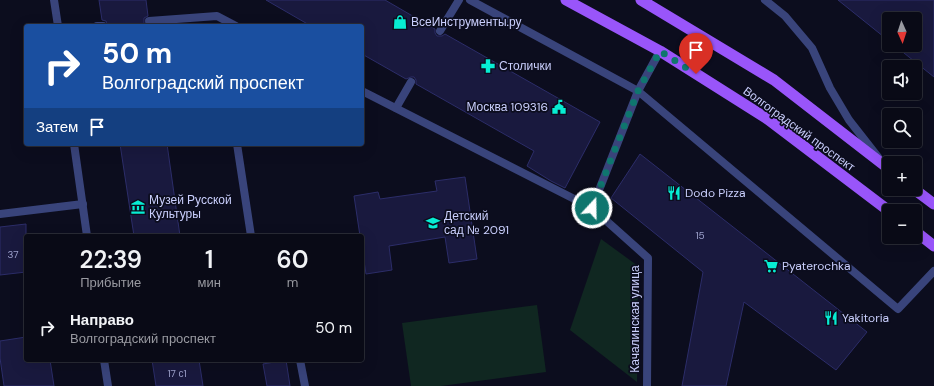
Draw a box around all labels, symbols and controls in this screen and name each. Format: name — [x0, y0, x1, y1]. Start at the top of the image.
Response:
north arrow — [882, 12, 922, 52]
map controls — [882, 12, 922, 244]
shop icon: ВсеИнструменты.ру — [392, 14, 408, 30]
place label: ВсеИнструменты.ру — [411, 14, 521, 30]
pin — [679, 33, 713, 74]
text: 50 m — [102, 35, 172, 72]
icon: arrive — [685, 39, 707, 61]
icon: right — [36, 40, 88, 92]
pharmacy icon: Столички — [480, 58, 496, 74]
place label: Столички — [499, 58, 551, 74]
button: sound — [882, 60, 922, 100]
text: Волгоградский проспект — [102, 71, 304, 95]
street label: Волгоградский проспект — [740, 83, 859, 175]
place label: Москва 109316 — [466, 99, 548, 115]
public building icon: Москва 109316 — [551, 99, 567, 115]
button: search — [882, 108, 922, 148]
icon: arrive — [86, 116, 108, 138]
text: Затем — [36, 117, 78, 137]
button: + — [882, 156, 922, 196]
restaurant icon: Dodo Pizza — [666, 185, 682, 201]
place label: Dodo Pizza — [685, 185, 746, 201]
position arrow — [571, 187, 613, 229]
place label: Музей Русской Культуры — [149, 192, 232, 222]
museum icon: Музей Русской Культуры — [130, 199, 146, 215]
button: − — [882, 204, 922, 244]
place label: Детский сад № 2091 — [444, 208, 509, 238]
school or university icon: Детский сад № 2091 — [425, 215, 441, 231]
house number: 15 — [695, 229, 705, 242]
text: 22:39 — [80, 244, 142, 275]
text: 1 — [205, 244, 213, 275]
text: 60 — [276, 244, 308, 275]
house number: 37 — [7, 248, 19, 261]
supermarket icon: Pyaterochka — [763, 258, 779, 274]
place label: Pyaterochka — [782, 258, 851, 274]
street label: Качалинская улица — [627, 265, 643, 373]
text: Прибытие — [80, 274, 141, 291]
text: мин — [198, 274, 221, 291]
text: m — [287, 274, 298, 291]
text: Направо — [70, 310, 134, 330]
restaurant icon: Yakitoria — [823, 310, 839, 326]
place label: Yakitoria — [842, 310, 889, 326]
icon: right — [36, 317, 58, 339]
text: 50 m — [315, 318, 352, 338]
text: Волгоградский проспект — [70, 330, 216, 347]
house number: 17 с1 — [167, 367, 187, 380]

